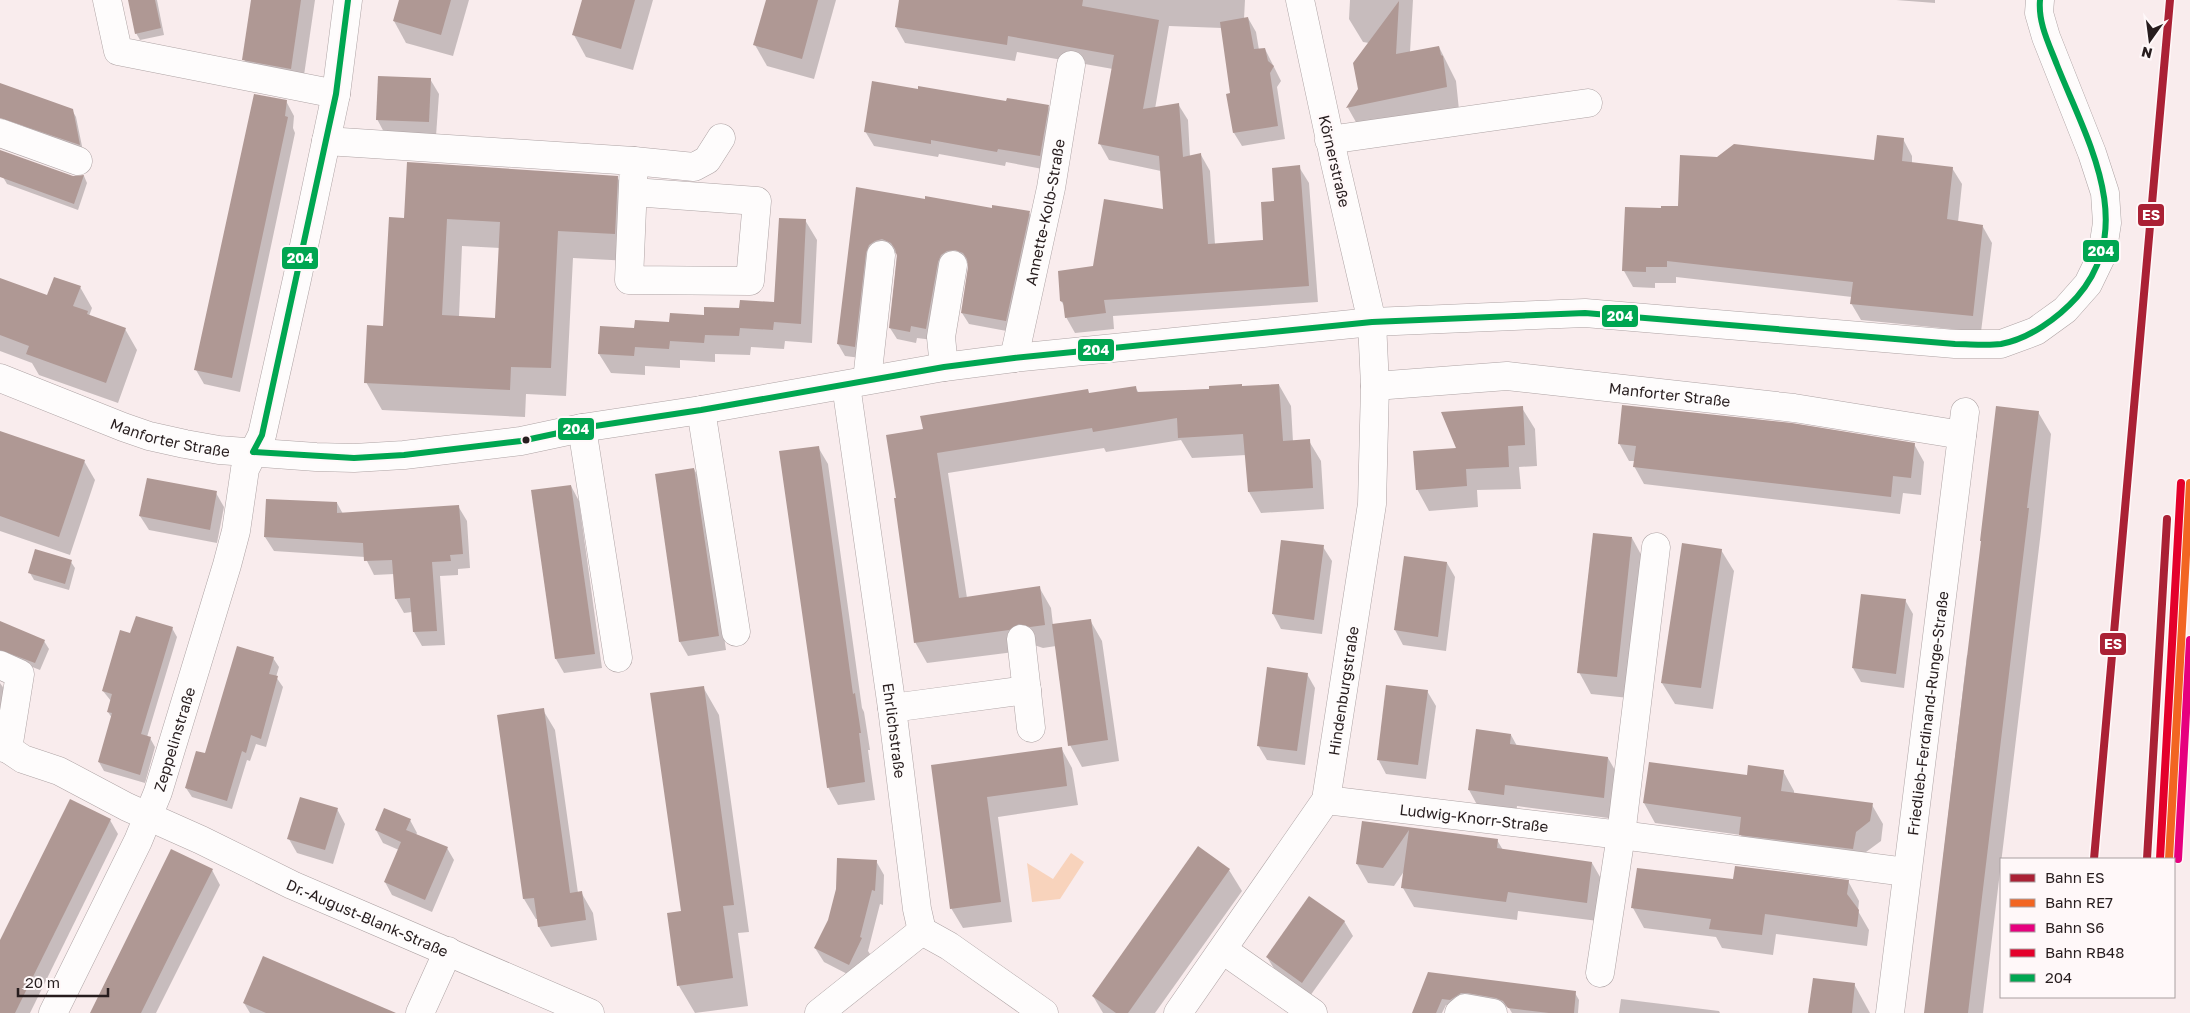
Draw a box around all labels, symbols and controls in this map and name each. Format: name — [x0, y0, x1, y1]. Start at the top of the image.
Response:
north arrow — [2125, 15, 2175, 65]
text: N — [2140, 44, 2154, 63]
street label: Körnerstraße — [1316, 113, 1354, 209]
street label: Annette-Kolb-Straße — [1021, 137, 1068, 287]
line badge: ES — [2137, 203, 2165, 227]
text: ES — [2142, 206, 2160, 223]
line badge: 204 — [2082, 239, 2120, 263]
text: 204 — [2088, 242, 2114, 259]
line badge: 204 — [281, 246, 319, 270]
text: 204 — [287, 249, 313, 266]
line badge: 204 — [1601, 304, 1639, 328]
text: 204 — [1607, 307, 1633, 324]
line badge: 204 — [1077, 338, 1115, 362]
text: 204 — [1083, 341, 1109, 358]
street label: Manforter Straße — [1608, 378, 1732, 410]
street label: Manforter Straße — [108, 414, 231, 460]
line badge: 204 — [557, 417, 595, 441]
text: 204 — [563, 420, 589, 437]
unlabelled marker — [521, 435, 531, 445]
street label: Friedlieb-Ferdinand-Runge-Straße — [1903, 590, 1952, 837]
street label: Hindenburgstraße — [1324, 624, 1362, 757]
line badge: ES — [2099, 632, 2127, 656]
text: ES — [2104, 635, 2122, 652]
street label: Ehrlichstraße — [880, 682, 910, 780]
street label: Zeppelinstraße — [150, 684, 198, 794]
street label: Ludwig-Knorr-Straße — [1399, 800, 1550, 835]
legend — [2000, 858, 2175, 998]
text: Bahn ES — [2045, 868, 2104, 886]
street label: Dr.-August-Blank-Straße — [284, 875, 452, 960]
text: Bahn RE7 — [2045, 893, 2113, 911]
text: Bahn S6 — [2045, 918, 2104, 936]
text: Bahn RB48 — [2045, 943, 2124, 961]
scale bar — [18, 966, 108, 998]
text: 204 — [2045, 968, 2072, 986]
text: 20 m — [25, 973, 60, 991]

